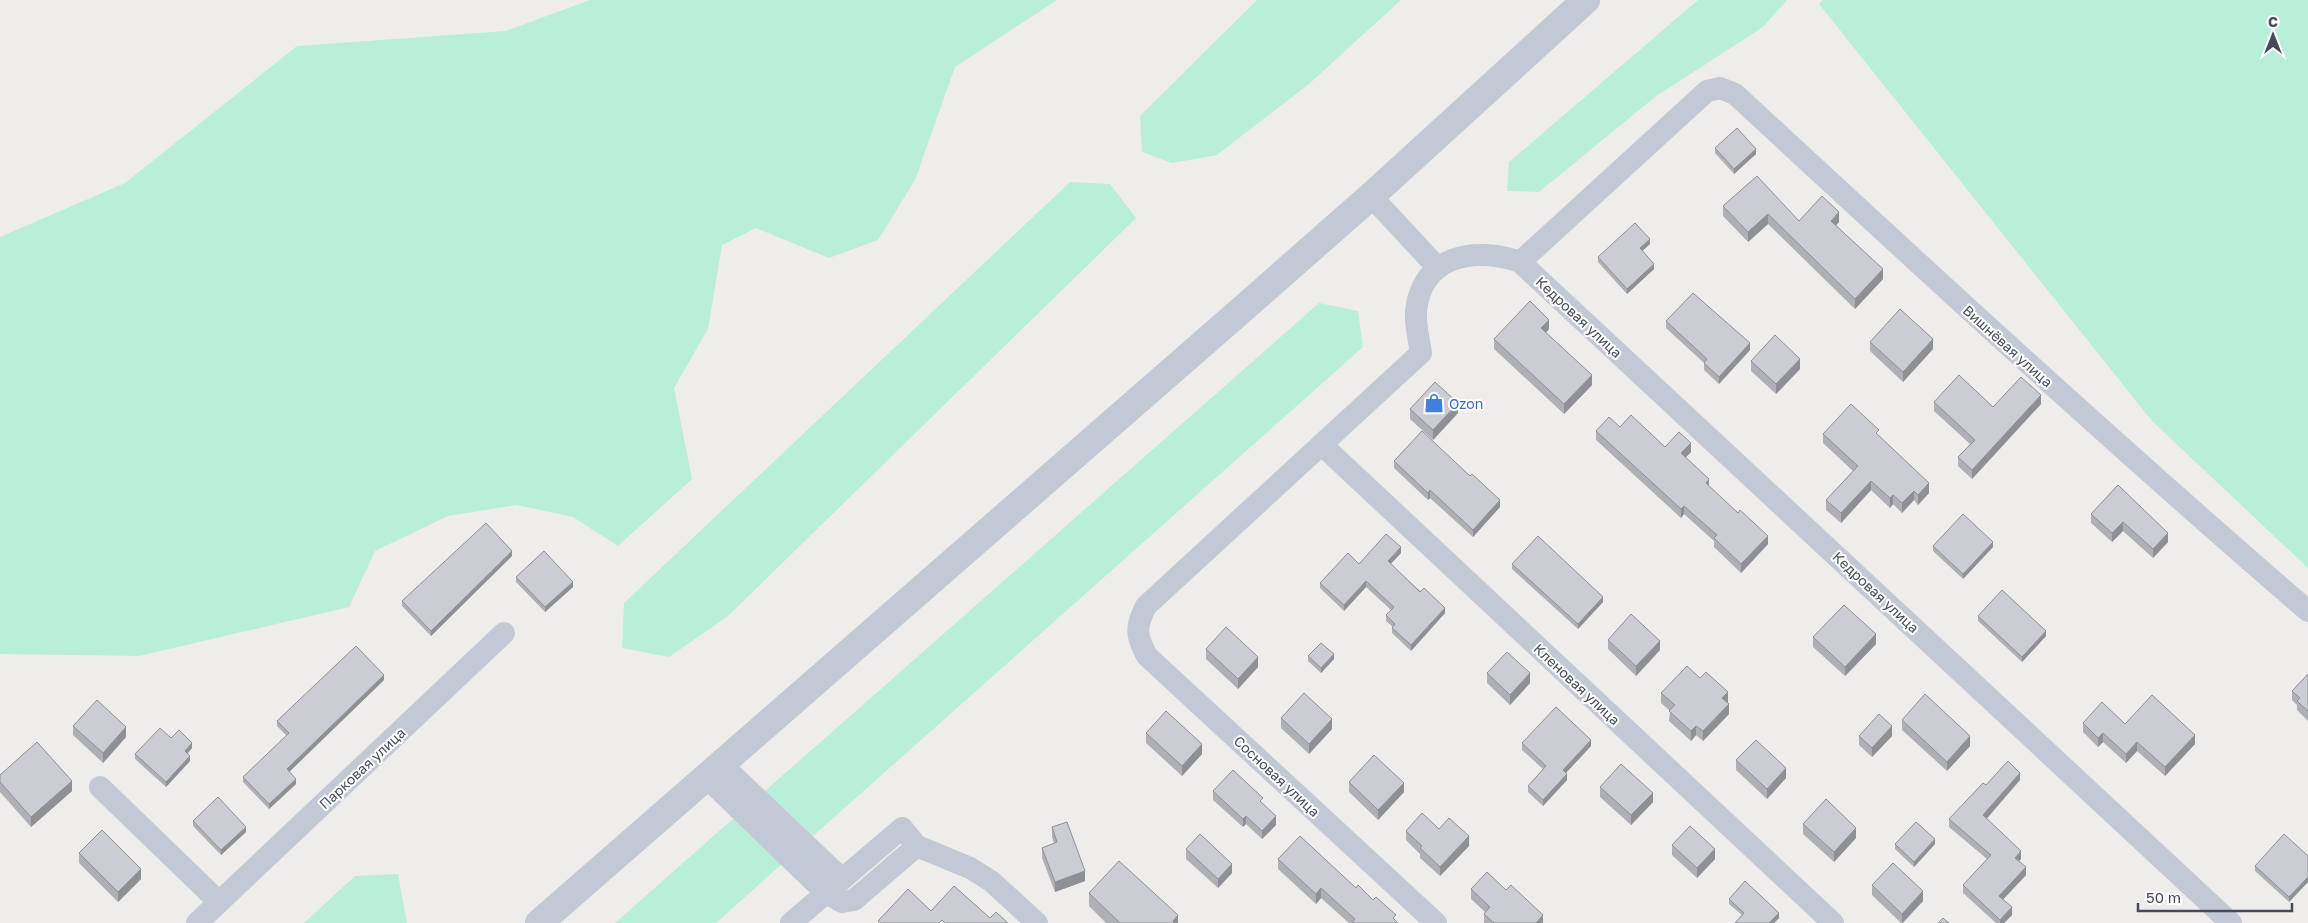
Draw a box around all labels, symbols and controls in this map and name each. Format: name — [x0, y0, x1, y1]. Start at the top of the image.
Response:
north arrow — [2248, 10, 2298, 60]
text: С — [2268, 13, 2278, 30]
street label: Кедровая улица — [1532, 273, 1626, 361]
street label: Вишнёвая улица — [1960, 301, 2056, 391]
shop icon: Ozon — [1423, 392, 1445, 414]
place label: Ozon — [1449, 395, 1483, 412]
street label: Кедровая улица — [1829, 548, 1923, 636]
street label: Кленовая улица — [1530, 640, 1624, 728]
street label: Парковая улица — [315, 724, 409, 812]
street label: Сосновая улица — [1231, 732, 1323, 820]
scale bar — [2138, 880, 2292, 912]
text: 50 m — [2146, 888, 2181, 906]

